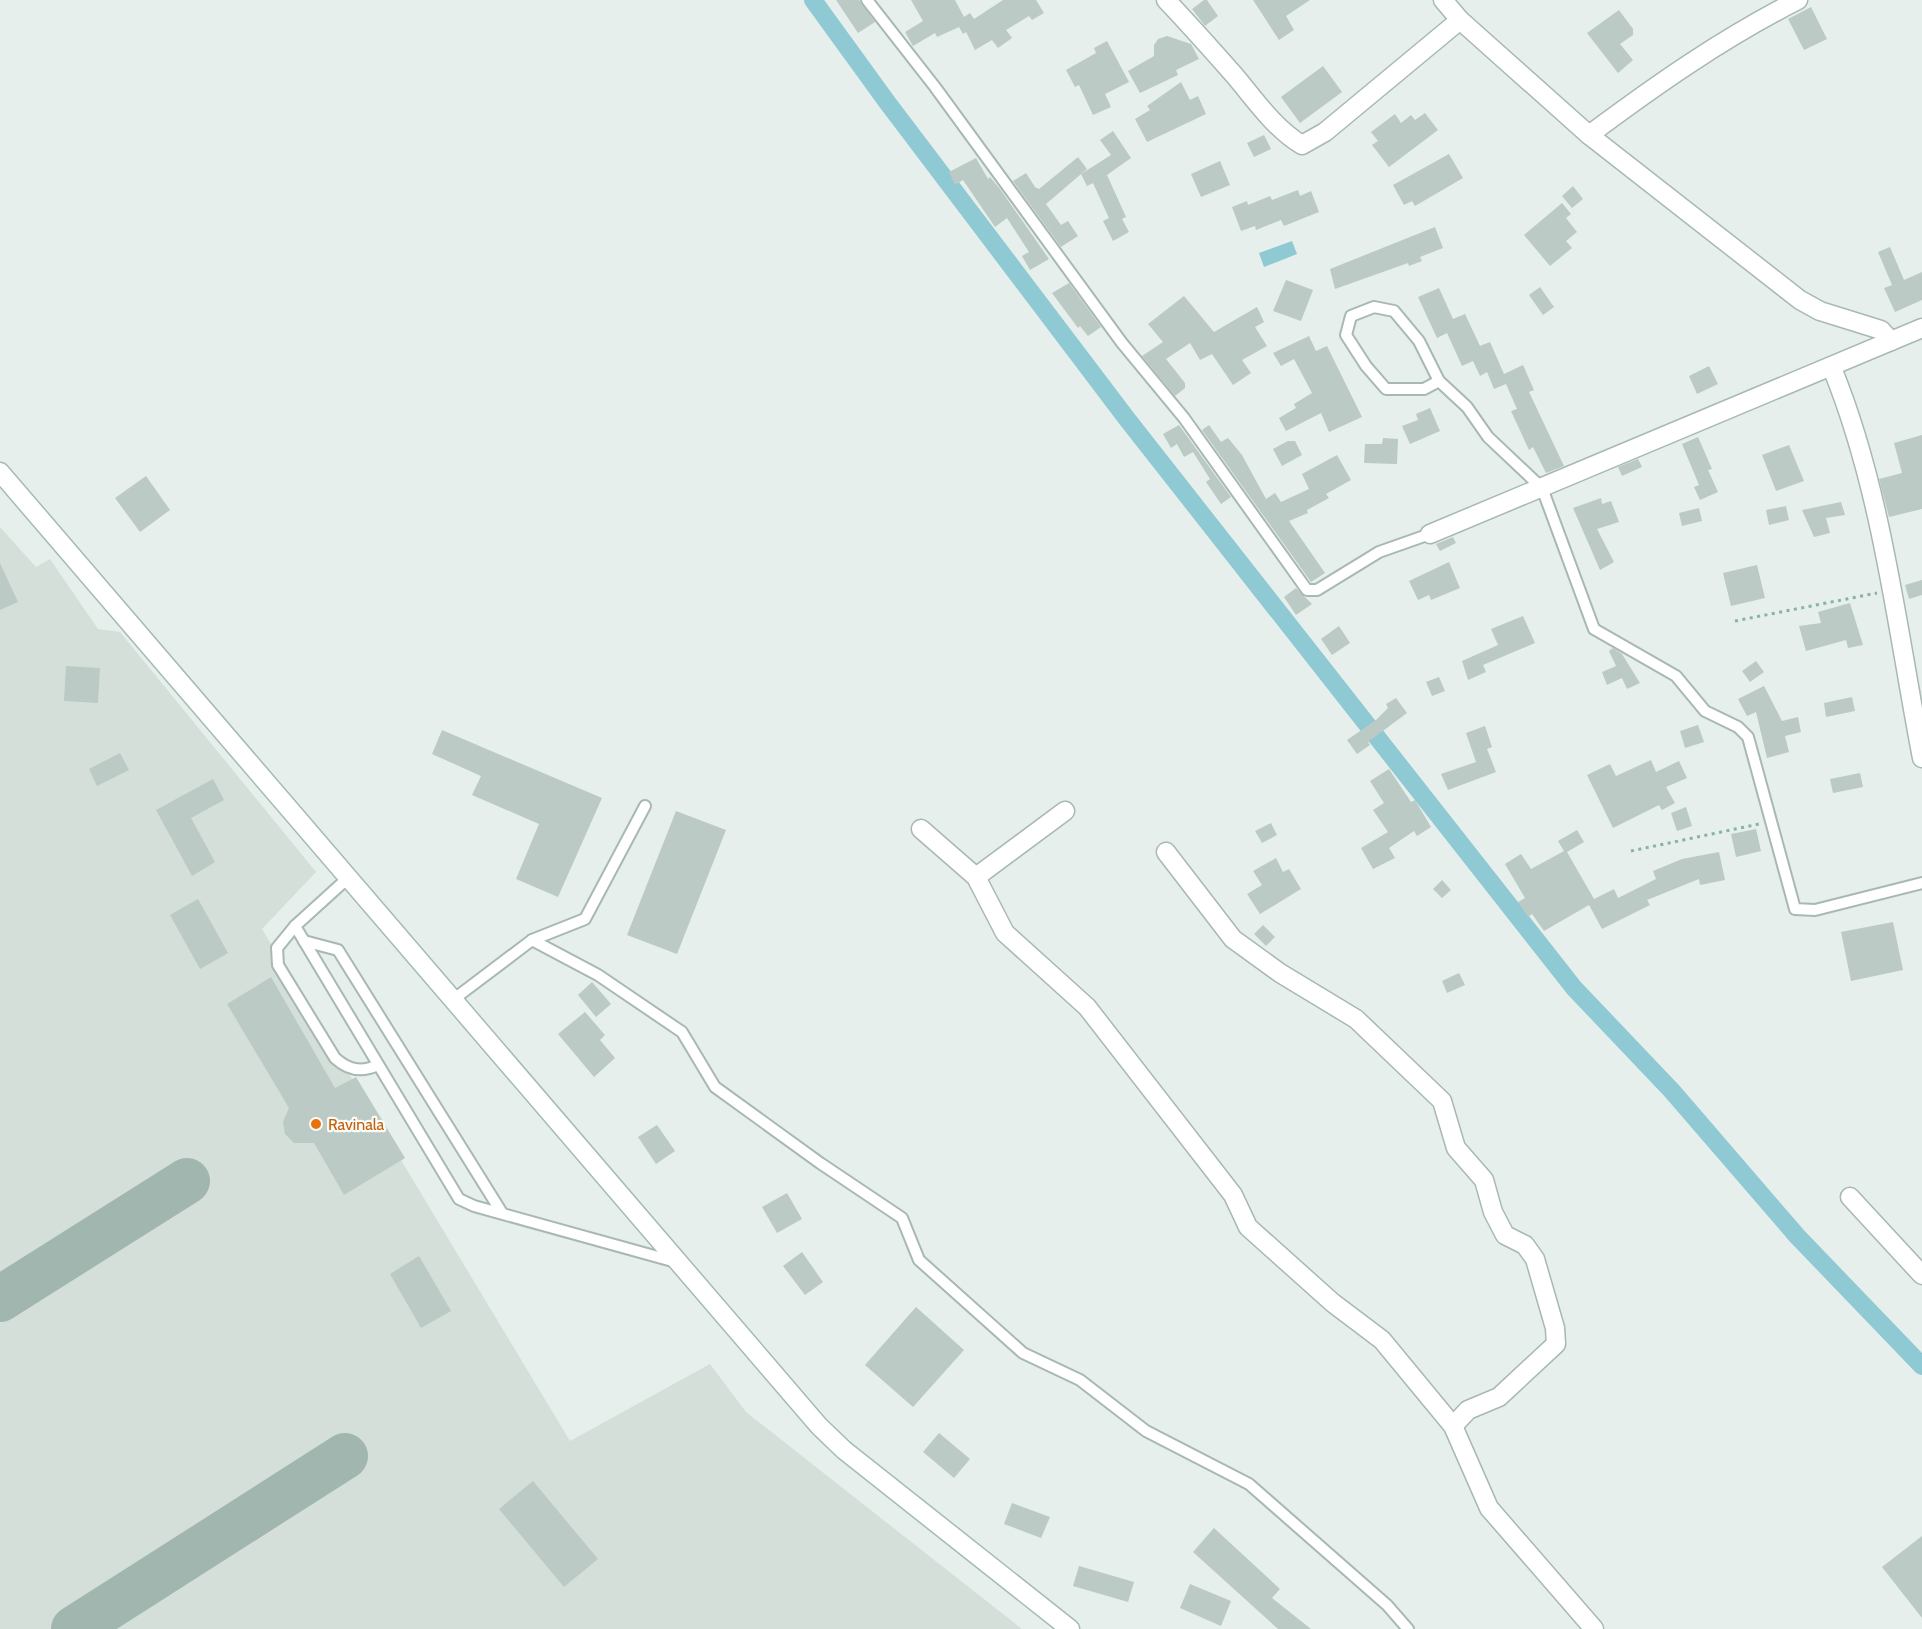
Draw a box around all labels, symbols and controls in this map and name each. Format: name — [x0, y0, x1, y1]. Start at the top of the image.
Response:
place label: Ravinala — [328, 1115, 385, 1134]
marker: Ravinala — [309, 1117, 323, 1131]

